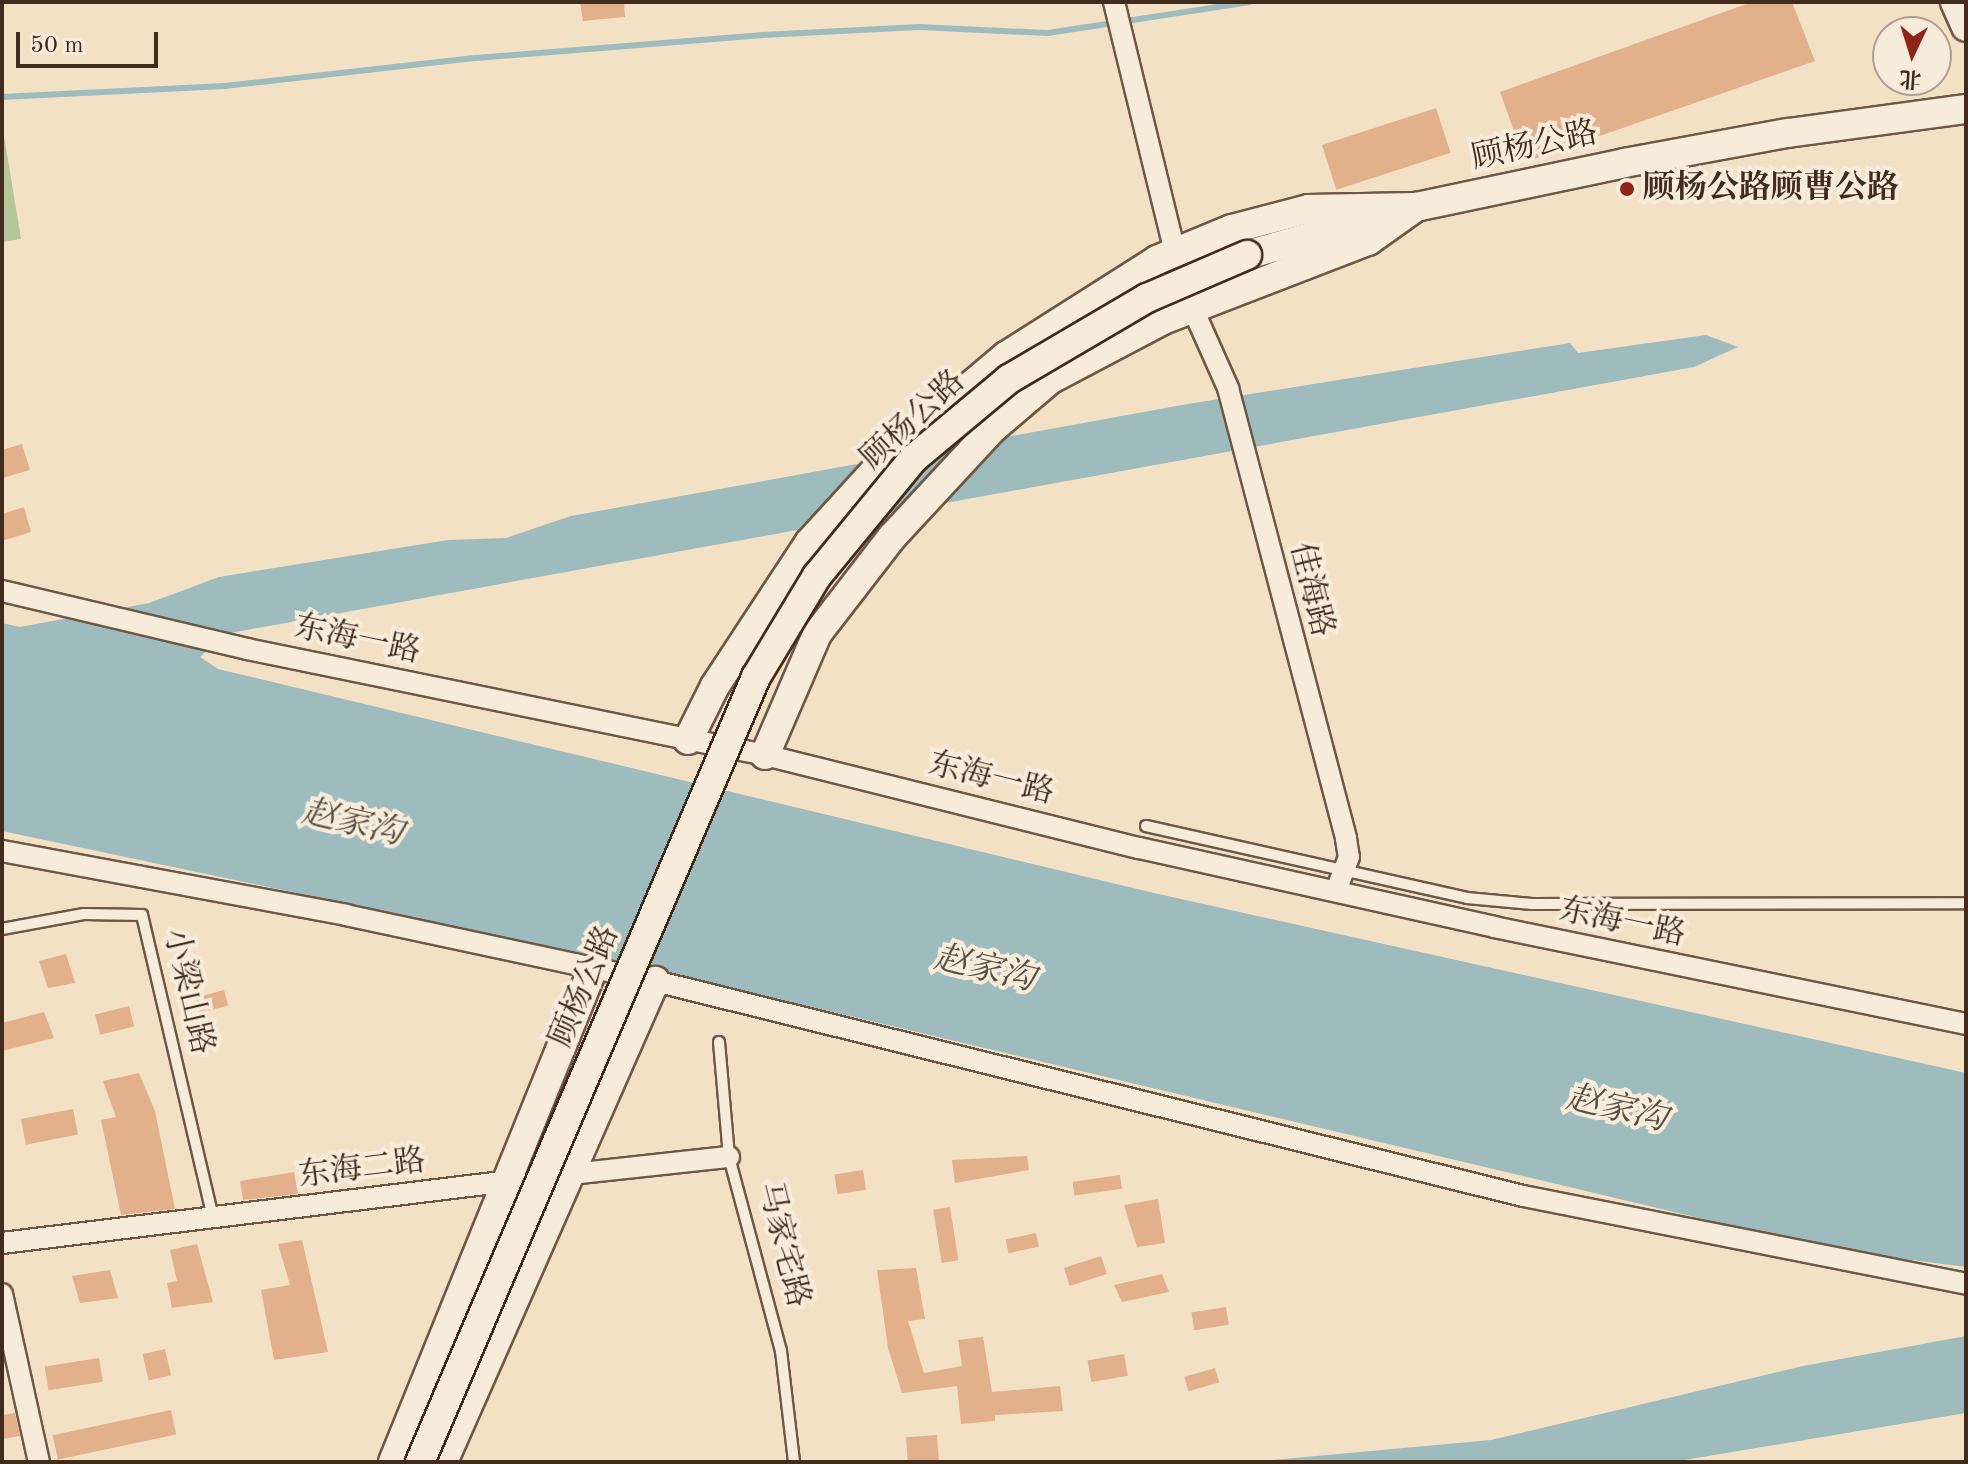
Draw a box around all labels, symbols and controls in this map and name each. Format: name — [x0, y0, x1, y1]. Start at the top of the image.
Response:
scale bar — [20, 16, 162, 66]
north arrow — [1872, 16, 1952, 96]
text: 50 m — [30, 34, 84, 58]
text: 北 — [1899, 66, 1922, 90]
street label: 顾杨公路 — [1468, 115, 1602, 179]
place label: 顾杨公路顾曹公路 — [1643, 170, 1899, 208]
marker: 顾杨公路顾曹公路 — [1618, 180, 1636, 198]
street label: 顾杨公路 — [854, 363, 974, 479]
street label: 佳海路 — [1280, 539, 1340, 641]
street label: 东海一路 — [290, 609, 424, 673]
street label: 东海一路 — [924, 746, 1058, 814]
water label: 赵家沟 — [298, 793, 406, 855]
street label: 东海一路 — [1555, 892, 1689, 956]
street label: 顾杨公路 — [543, 921, 629, 1053]
street label: 小梁山路 — [154, 925, 220, 1059]
water label: 赵家沟 — [930, 939, 1038, 1001]
water label: 赵家沟 — [1562, 1079, 1670, 1141]
street label: 东海二路 — [296, 1143, 428, 1197]
street label: 马家宅路 — [748, 1178, 816, 1312]

